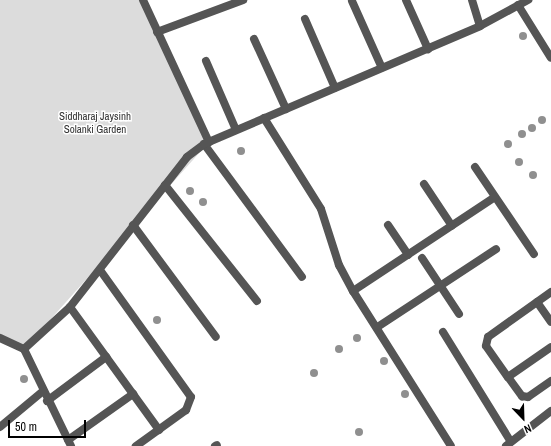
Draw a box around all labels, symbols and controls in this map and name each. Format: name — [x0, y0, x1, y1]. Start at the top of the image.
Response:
park label: Siddharaj Jaysinh Solanki Garden — [59, 110, 131, 136]
north arrow — [503, 398, 543, 438]
scale bar — [10, 412, 88, 438]
text: 50 m — [15, 419, 37, 435]
text: N — [522, 421, 533, 437]

